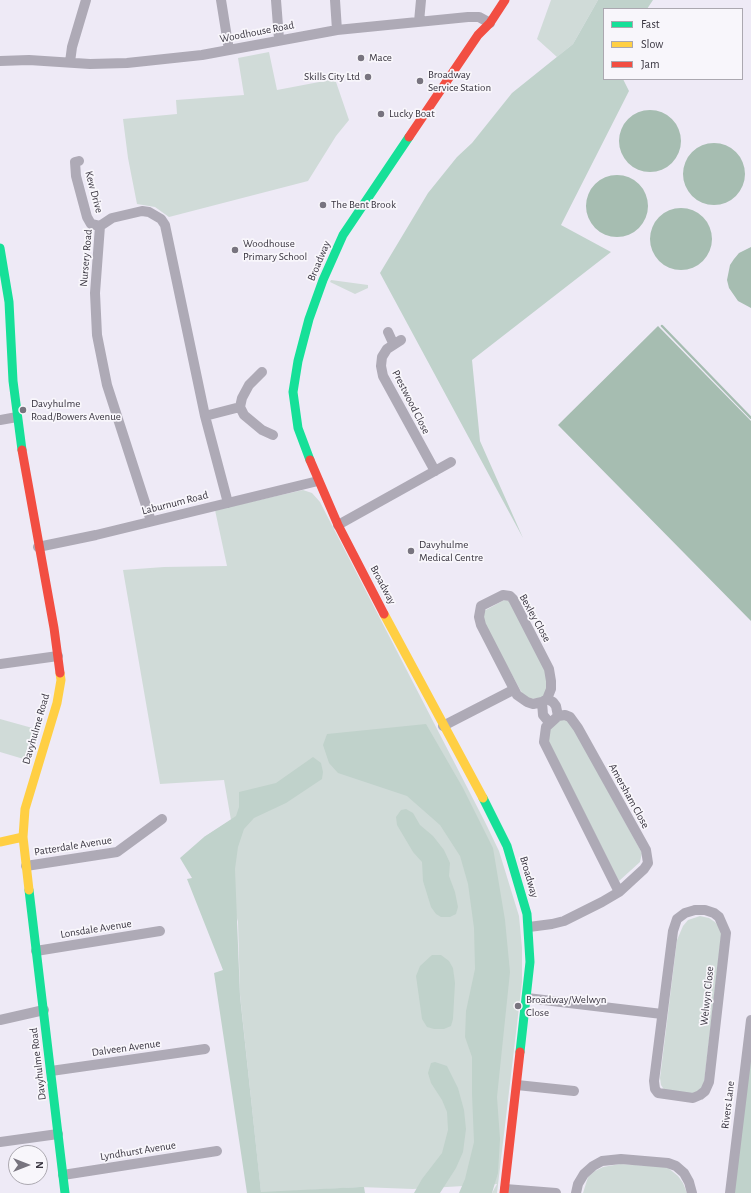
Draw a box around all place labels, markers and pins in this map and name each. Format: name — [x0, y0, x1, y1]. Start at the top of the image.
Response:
place label: Mace — [369, 51, 392, 65]
marker: Mace — [356, 53, 366, 63]
place label: Broadway Service Station — [428, 68, 491, 94]
place label: Skills City Ltd — [304, 70, 360, 84]
marker: Skills City Ltd — [363, 72, 373, 82]
marker: Broadway Service Station — [415, 76, 425, 86]
place label: Lucky Boat — [389, 107, 435, 121]
marker: Lucky Boat — [376, 109, 386, 119]
place label: The Bent Brook — [331, 198, 396, 212]
marker: The Bent Brook — [318, 200, 328, 210]
place label: Woodhouse Primary School — [243, 237, 307, 263]
marker: Woodhouse Primary School — [230, 245, 240, 255]
place label: Davyhulme Road/Bowers Avenue — [31, 397, 121, 423]
marker: Davyhulme Road/Bowers Avenue — [18, 405, 28, 415]
place label: Davyhulme Medical Centre — [419, 538, 483, 564]
marker: Davyhulme Medical Centre — [406, 546, 416, 556]
place label: Broadway/Welwyn Close — [526, 993, 606, 1019]
marker: Broadway/Welwyn Close — [513, 1001, 523, 1011]

